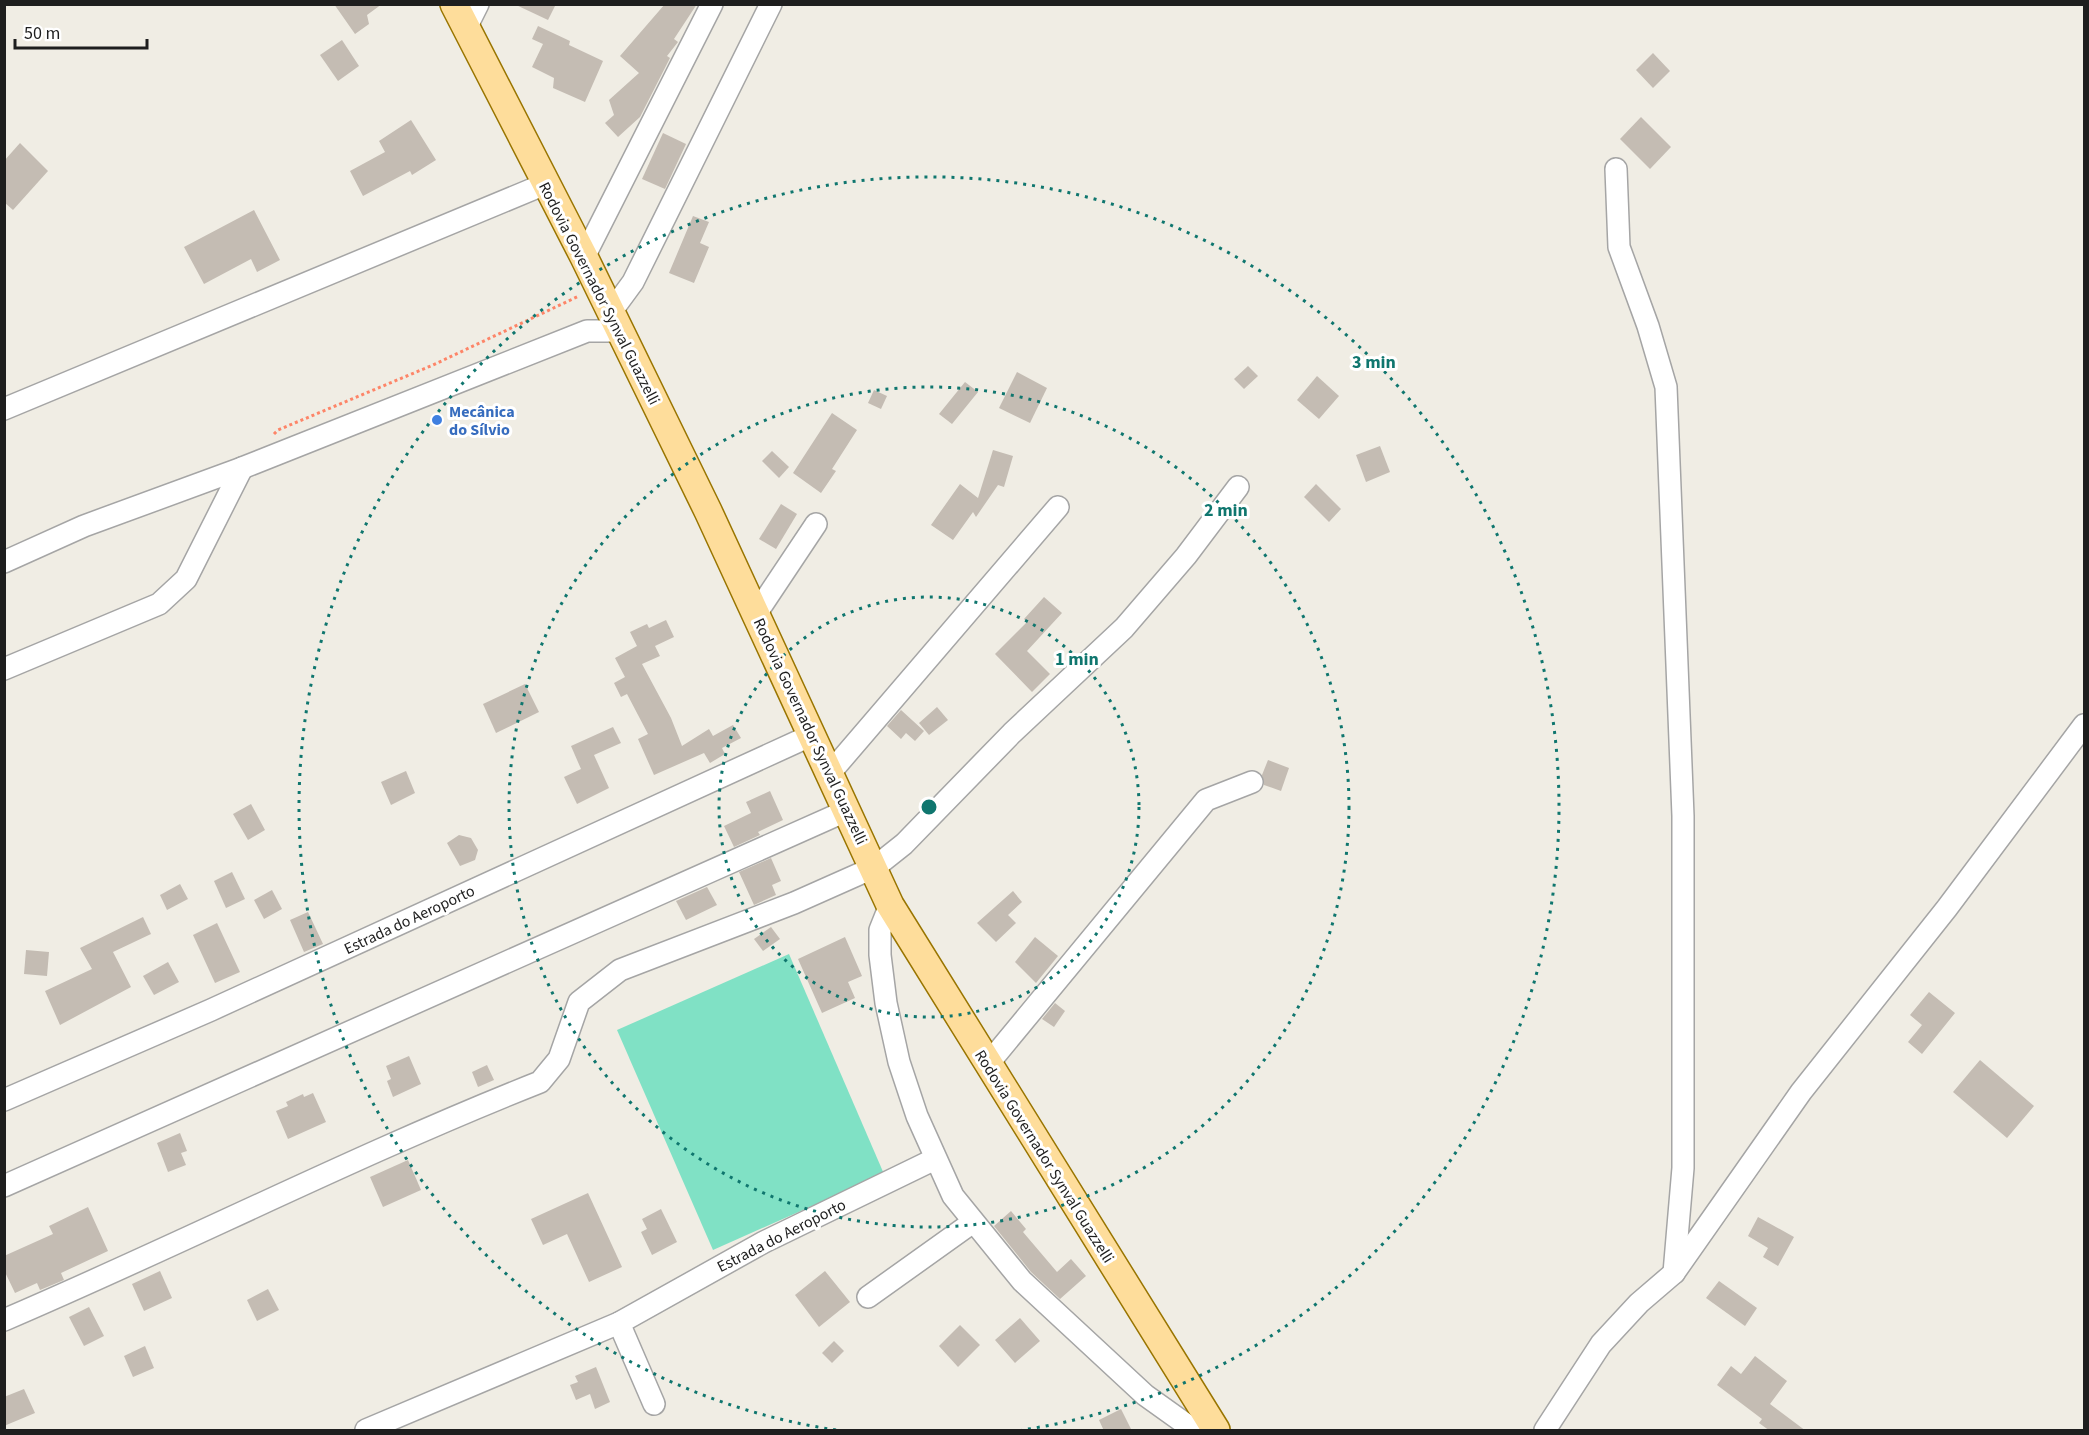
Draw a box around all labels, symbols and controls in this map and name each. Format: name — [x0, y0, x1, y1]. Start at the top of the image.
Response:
scale bar — [15, 12, 147, 50]
text: 50 m — [24, 21, 60, 46]
street label: Rodovia Governador Synval Guazzelli — [533, 178, 665, 409]
text: 3 min — [1352, 350, 1396, 375]
place label: Mecânica do Sílvio — [449, 401, 515, 441]
marker: Mecânica do Sílvio — [430, 413, 444, 427]
text: 2 min — [1204, 498, 1248, 523]
street label: Rodovia Governador Synval Guazzelli — [748, 615, 872, 848]
text: 1 min — [1055, 647, 1099, 672]
centre of rings — [919, 797, 939, 817]
street label: Estrada do Aeroporto — [340, 880, 478, 960]
street label: Rodovia Governador Synval Guazzelli — [969, 1046, 1119, 1267]
street label: Estrada do Aeroporto — [713, 1194, 850, 1278]

